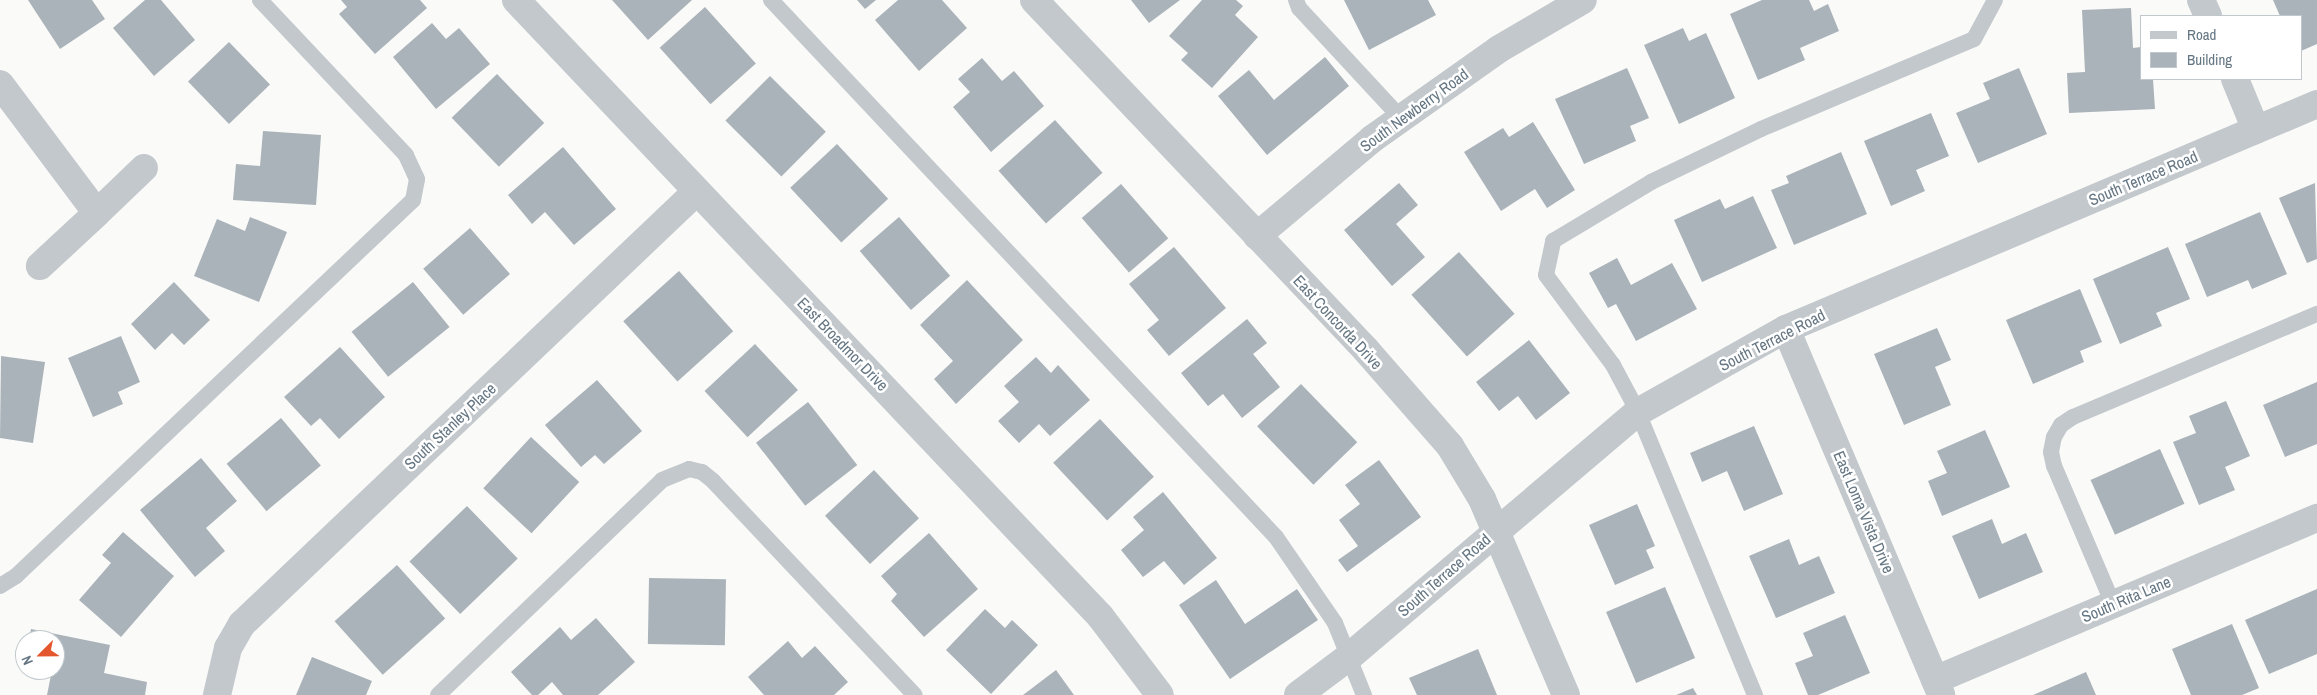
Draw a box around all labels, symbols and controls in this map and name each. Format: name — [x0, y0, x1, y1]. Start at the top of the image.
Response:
legend — [2140, 15, 2302, 80]
text: Road — [2187, 24, 2216, 45]
text: Building — [2187, 49, 2232, 70]
street label: South Newberry Road — [1356, 64, 1472, 156]
street label: South Terrace Road — [2086, 146, 2200, 210]
street label: East Concorda Drive — [1289, 271, 1387, 373]
street label: East Broadmor Drive — [794, 293, 892, 395]
street label: South Terrace Road — [1716, 305, 1828, 375]
street label: South Stanley Place — [400, 379, 500, 473]
street label: East Loma Vista Drive — [1830, 448, 1898, 576]
street label: South Terrace Road — [1394, 529, 1494, 621]
street label: South Rita Lane — [2079, 572, 2173, 626]
north arrow — [15, 630, 65, 680]
text: N — [17, 653, 37, 668]

